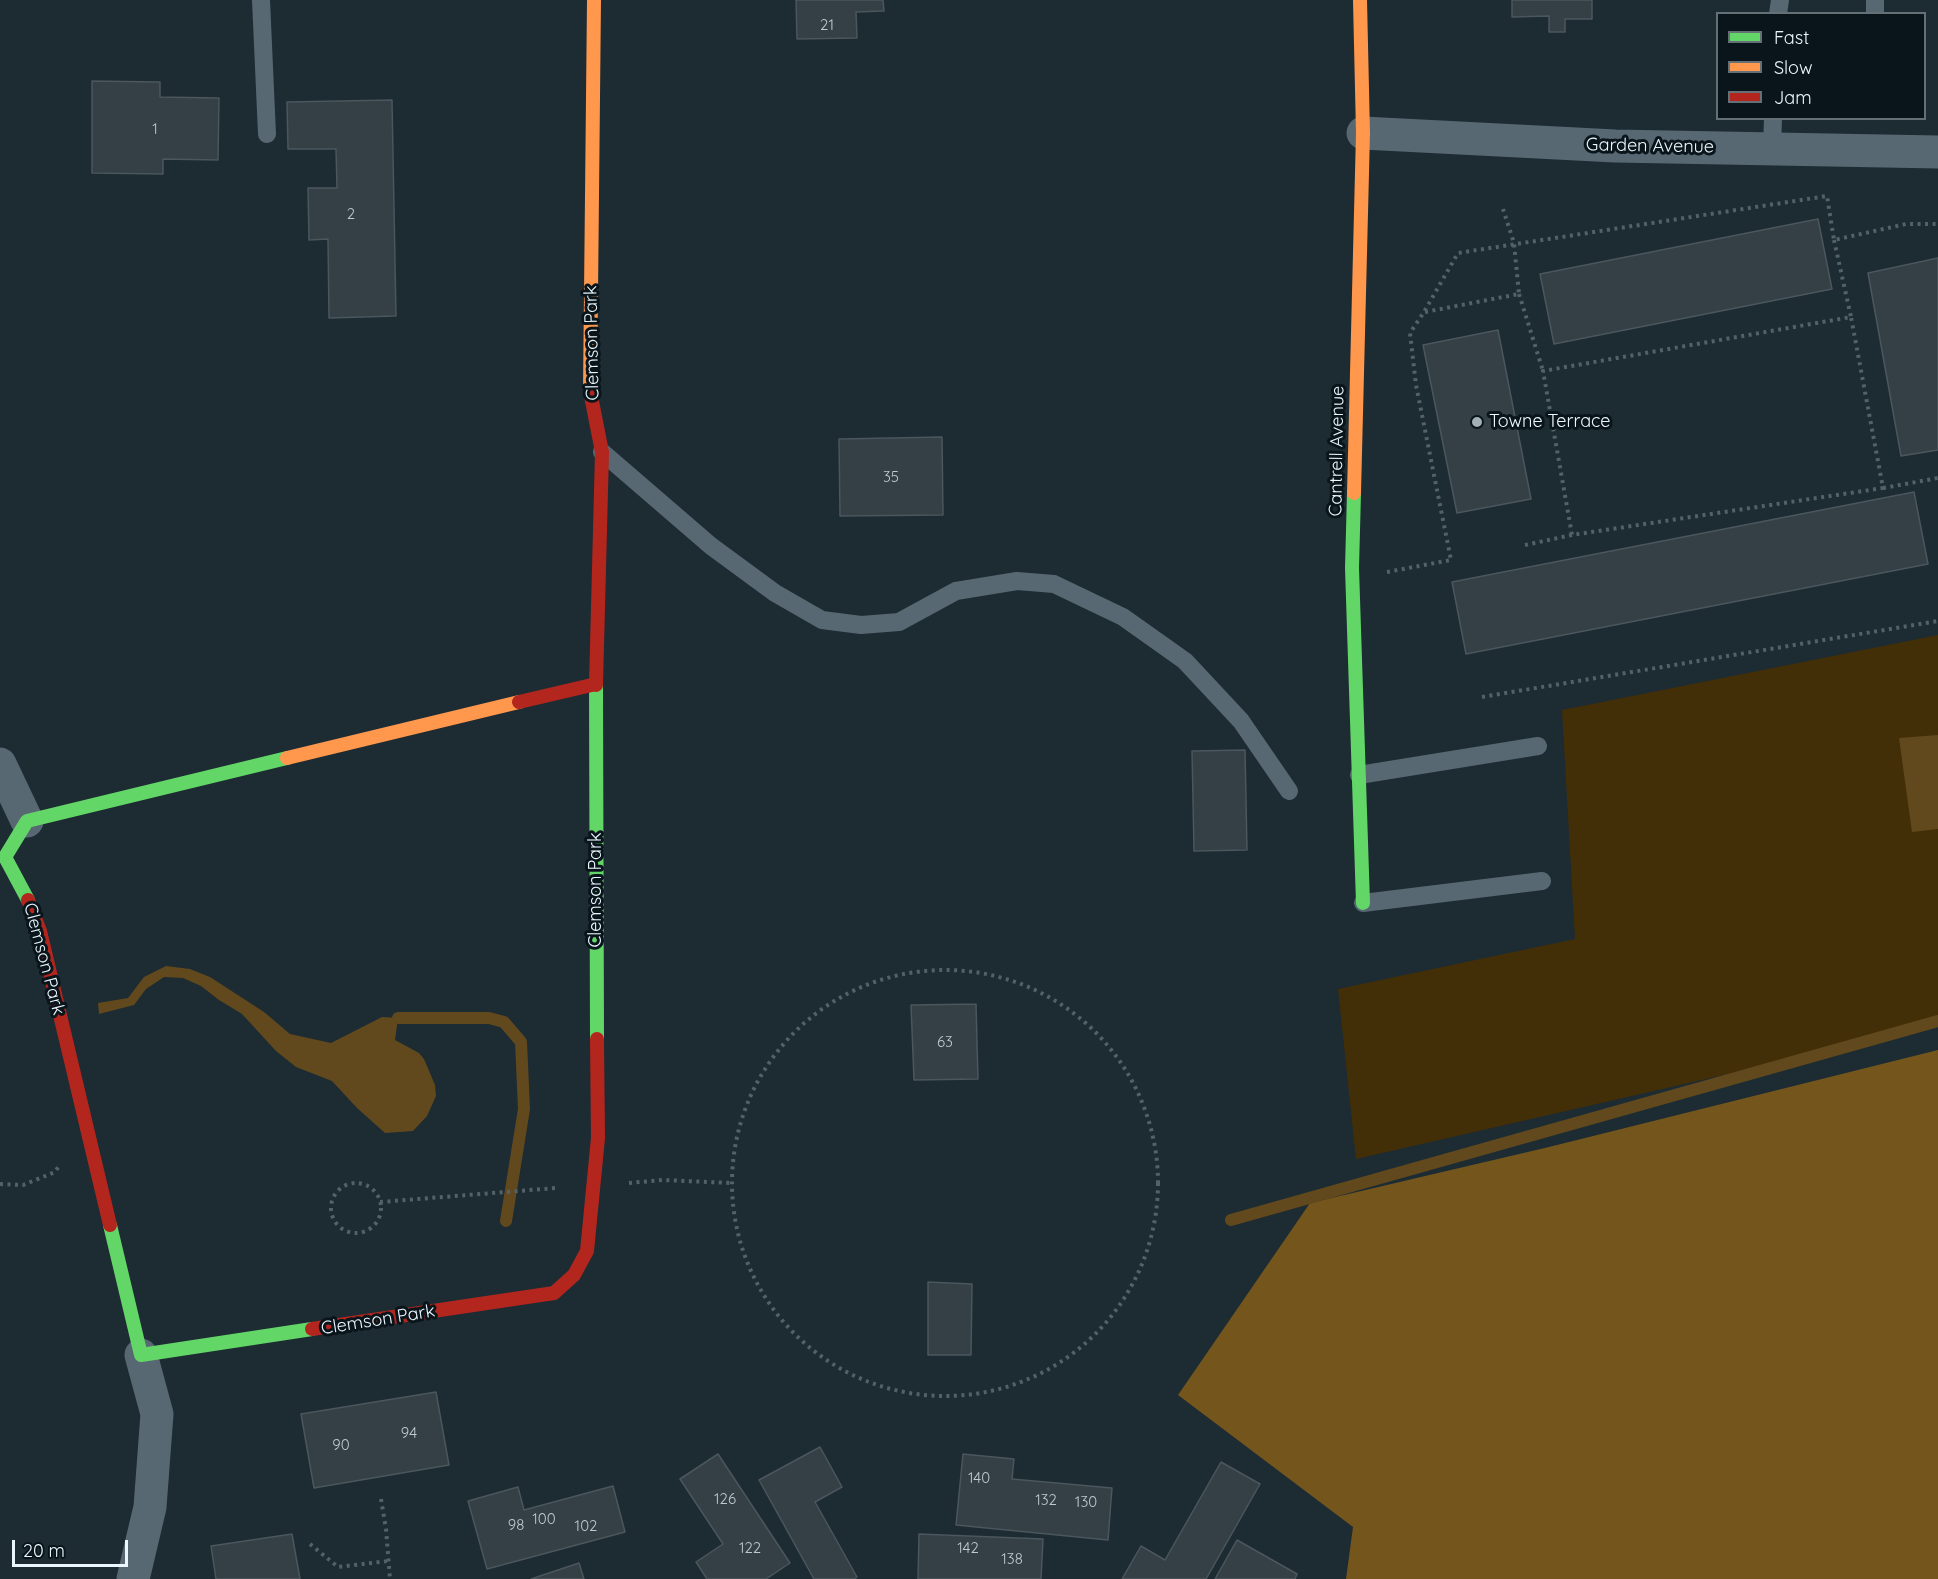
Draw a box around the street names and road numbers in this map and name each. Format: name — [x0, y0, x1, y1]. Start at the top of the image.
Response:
street label: Garden Avenue — [1586, 134, 1714, 158]
street label: Clemson Park — [580, 285, 604, 401]
street label: Cantrell Avenue — [1325, 386, 1349, 516]
street label: Clemson Park — [585, 832, 607, 948]
street label: Clemson Park — [19, 901, 69, 1017]
street label: Clemson Park — [319, 1300, 437, 1340]

